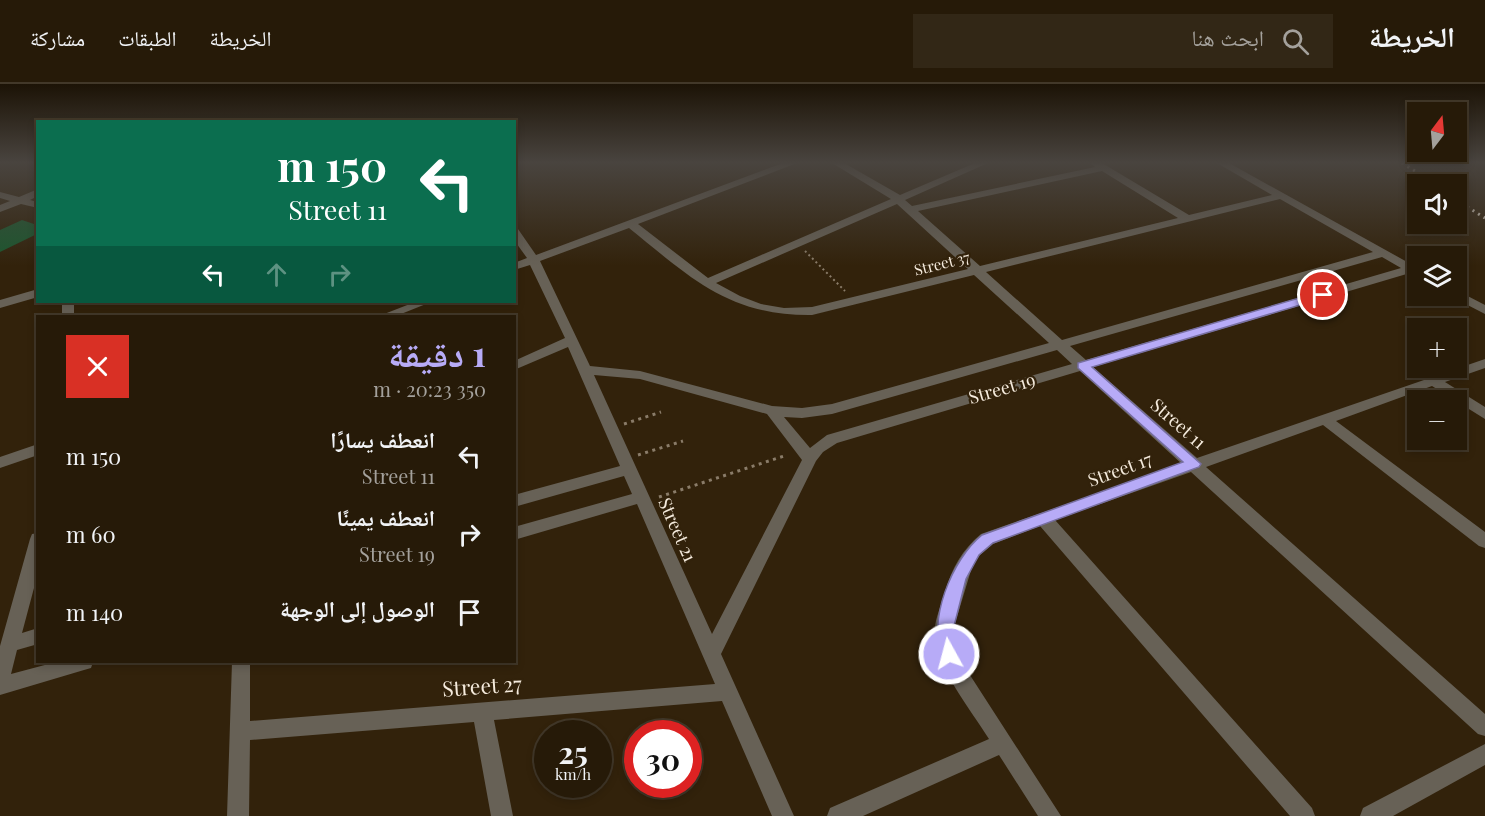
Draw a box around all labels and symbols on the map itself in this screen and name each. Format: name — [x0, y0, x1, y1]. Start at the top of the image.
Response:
north arrow — [1407, 102, 1467, 162]
street label: Street 37 — [912, 246, 972, 280]
pin — [1297, 269, 1348, 320]
street label: Street 19 — [966, 367, 1038, 409]
street label: Street 11 — [1146, 393, 1212, 454]
street label: Street 17 — [1084, 446, 1156, 492]
street label: Street 21 — [653, 494, 703, 566]
position arrow — [917, 622, 981, 686]
street label: Street 27 — [441, 668, 523, 702]
speed limit sign: 30 — [624, 720, 702, 798]

